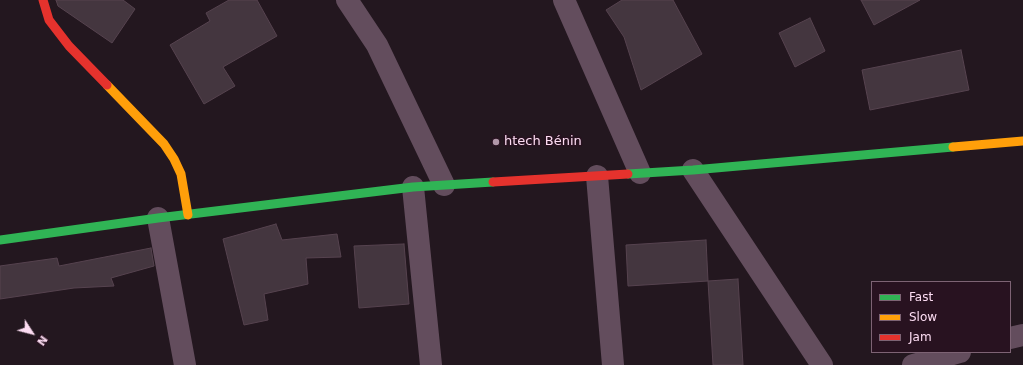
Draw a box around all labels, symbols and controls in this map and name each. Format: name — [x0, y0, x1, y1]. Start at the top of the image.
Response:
place label: htech Bénin — [504, 134, 582, 150]
marker: htech Bénin — [491, 137, 501, 147]
legend — [871, 281, 1011, 353]
text: Fast — [909, 290, 933, 304]
text: Slow — [909, 310, 937, 324]
north arrow — [12, 313, 52, 353]
text: Jam — [909, 330, 932, 344]
text: N — [34, 333, 50, 348]

